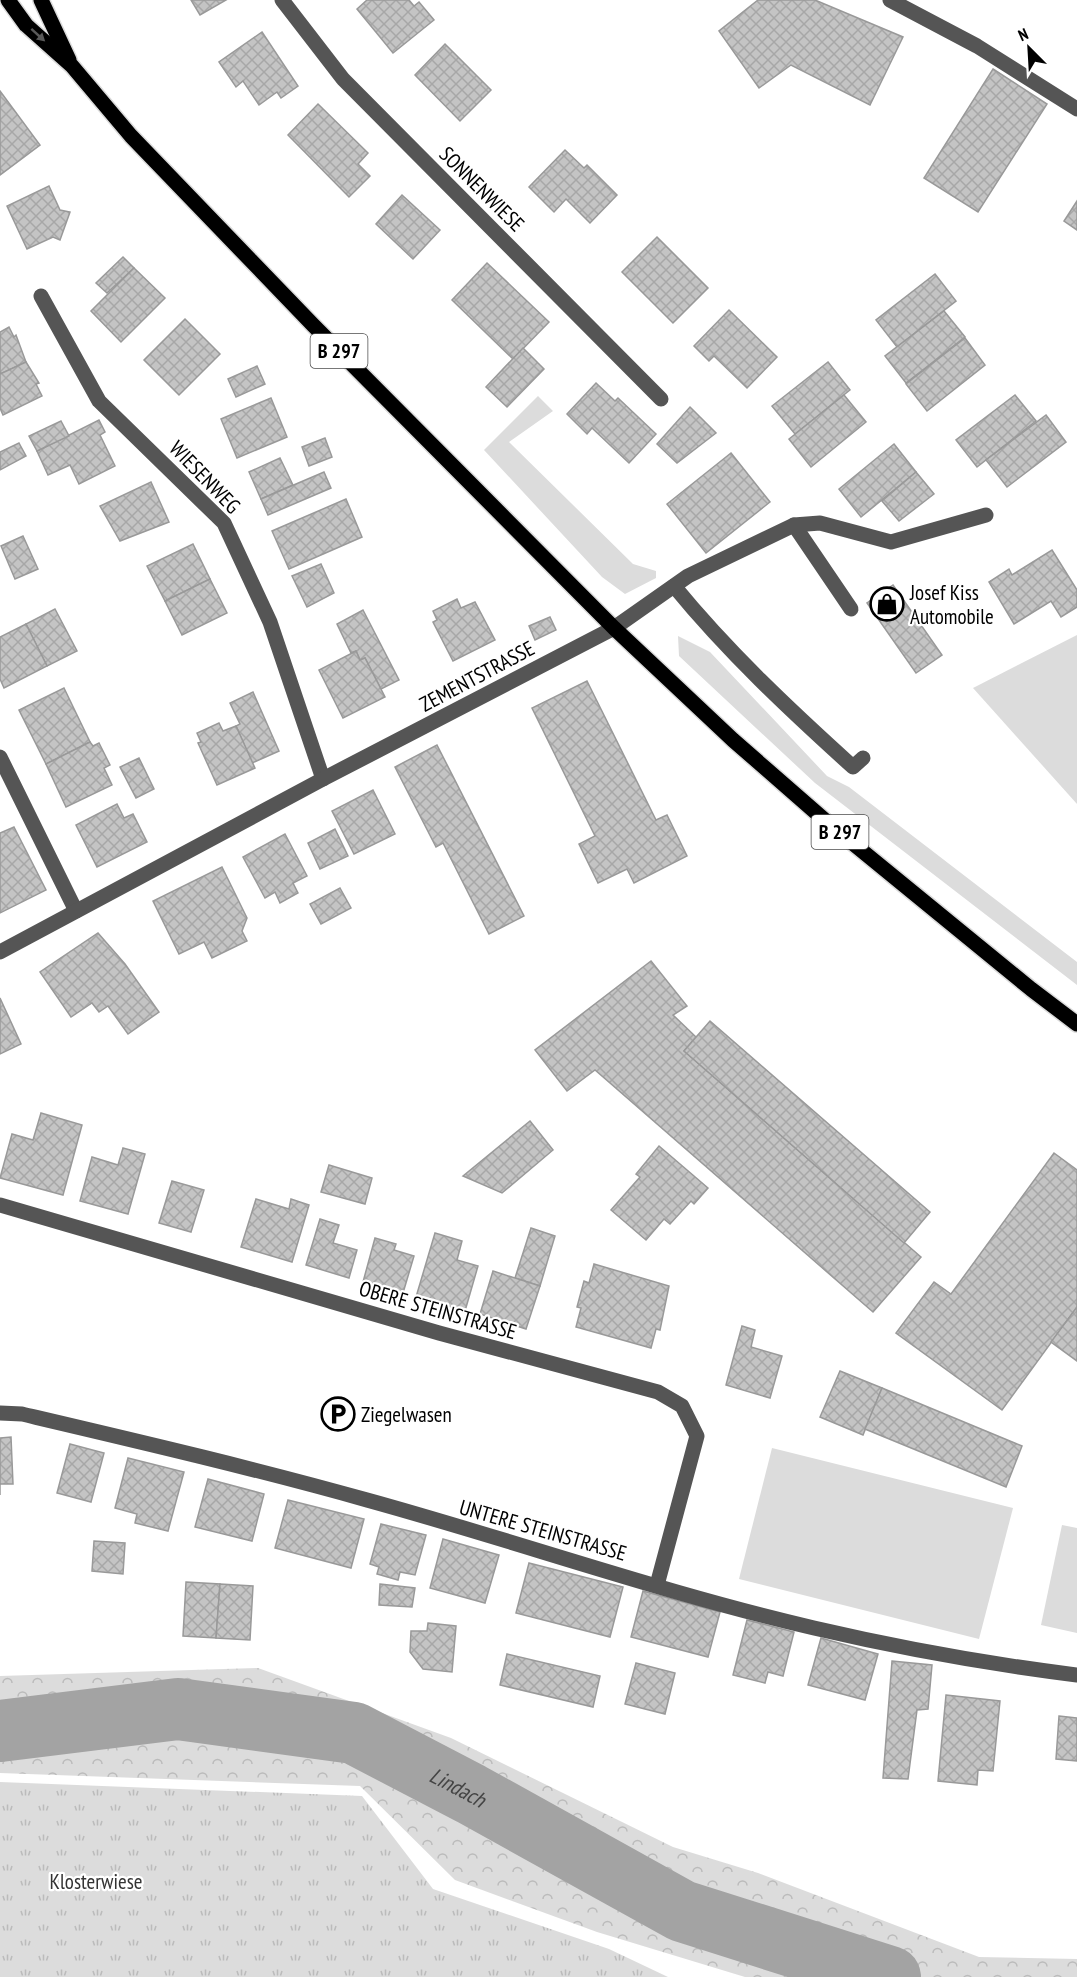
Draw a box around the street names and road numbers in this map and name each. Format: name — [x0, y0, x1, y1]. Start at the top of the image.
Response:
street label: SONNENWIESE — [434, 141, 530, 237]
road number: B 297 — [310, 334, 368, 368]
street label: WIESENWEG — [164, 435, 246, 519]
street label: ZEMENTSTRASSE — [415, 634, 539, 718]
road number: B 297 — [812, 815, 868, 849]
street label: OBERE STEINSTRASSE — [356, 1275, 520, 1345]
street label: UNTERE STEINSTRASSE — [456, 1493, 630, 1567]

